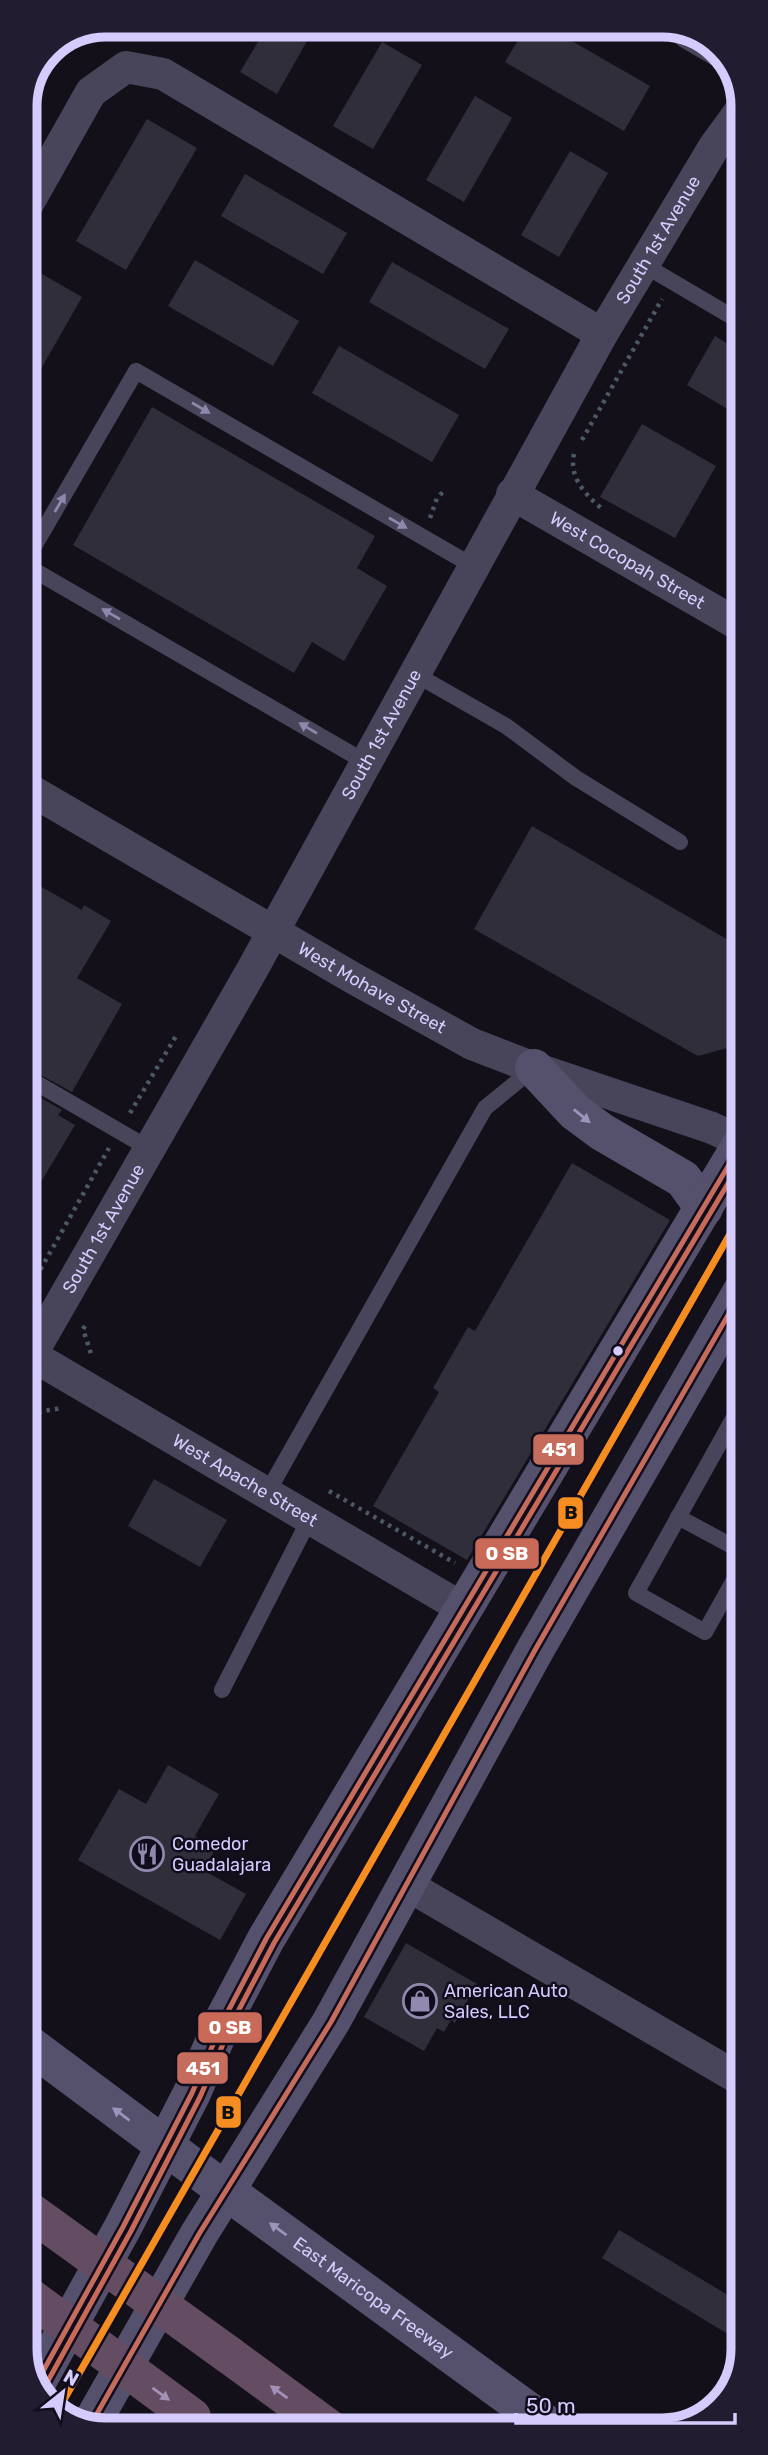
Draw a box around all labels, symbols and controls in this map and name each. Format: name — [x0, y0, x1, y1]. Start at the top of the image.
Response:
street label: South 1st Avenue — [612, 172, 705, 308]
one-way arrow — [191, 402, 211, 414]
one-way arrow — [53, 493, 66, 512]
street label: West Cocopah Street — [546, 507, 709, 614]
one-way arrow — [388, 516, 407, 529]
one-way arrow — [102, 608, 121, 621]
street label: South 1st Avenue — [337, 665, 426, 804]
one-way arrow — [299, 722, 318, 734]
street label: West Mohave Street — [294, 937, 450, 1038]
one-way arrow — [572, 1109, 590, 1124]
street label: South 1st Avenue — [58, 1160, 149, 1297]
unlabelled marker — [611, 1344, 625, 1358]
street label: West Apache Street — [169, 1429, 322, 1532]
line badge: 451 — [532, 1433, 585, 1466]
text: 451 — [542, 1438, 576, 1461]
line badge: B — [557, 1496, 584, 1530]
text: B — [564, 1501, 578, 1524]
line badge: 0 SB — [474, 1537, 540, 1570]
text: 0 SB — [486, 1542, 528, 1565]
place label: Comedor Guadalajara — [172, 1833, 271, 1876]
restaurant icon: Comedor Guadalajara — [128, 1835, 166, 1873]
place label: American Auto Sales, LLC — [444, 1980, 568, 2023]
shop icon: American Auto Sales, LLC — [401, 1982, 439, 2020]
line badge: 0 SB — [197, 2011, 263, 2044]
text: 0 SB — [209, 2016, 251, 2039]
line badge: 451 — [176, 2051, 229, 2085]
text: 451 — [186, 2057, 220, 2080]
line badge: B — [215, 2095, 242, 2129]
text: B — [221, 2101, 235, 2124]
one-way arrow — [112, 2107, 131, 2121]
one-way arrow — [269, 2222, 287, 2236]
street label: East Maricopa Freeway — [289, 2232, 458, 2364]
north arrow — [28, 2357, 98, 2427]
text: N — [60, 2364, 83, 2391]
scale bar — [516, 2382, 735, 2426]
one-way arrow — [270, 2385, 288, 2399]
one-way arrow — [152, 2387, 170, 2401]
text: 50 m — [526, 2393, 576, 2418]

